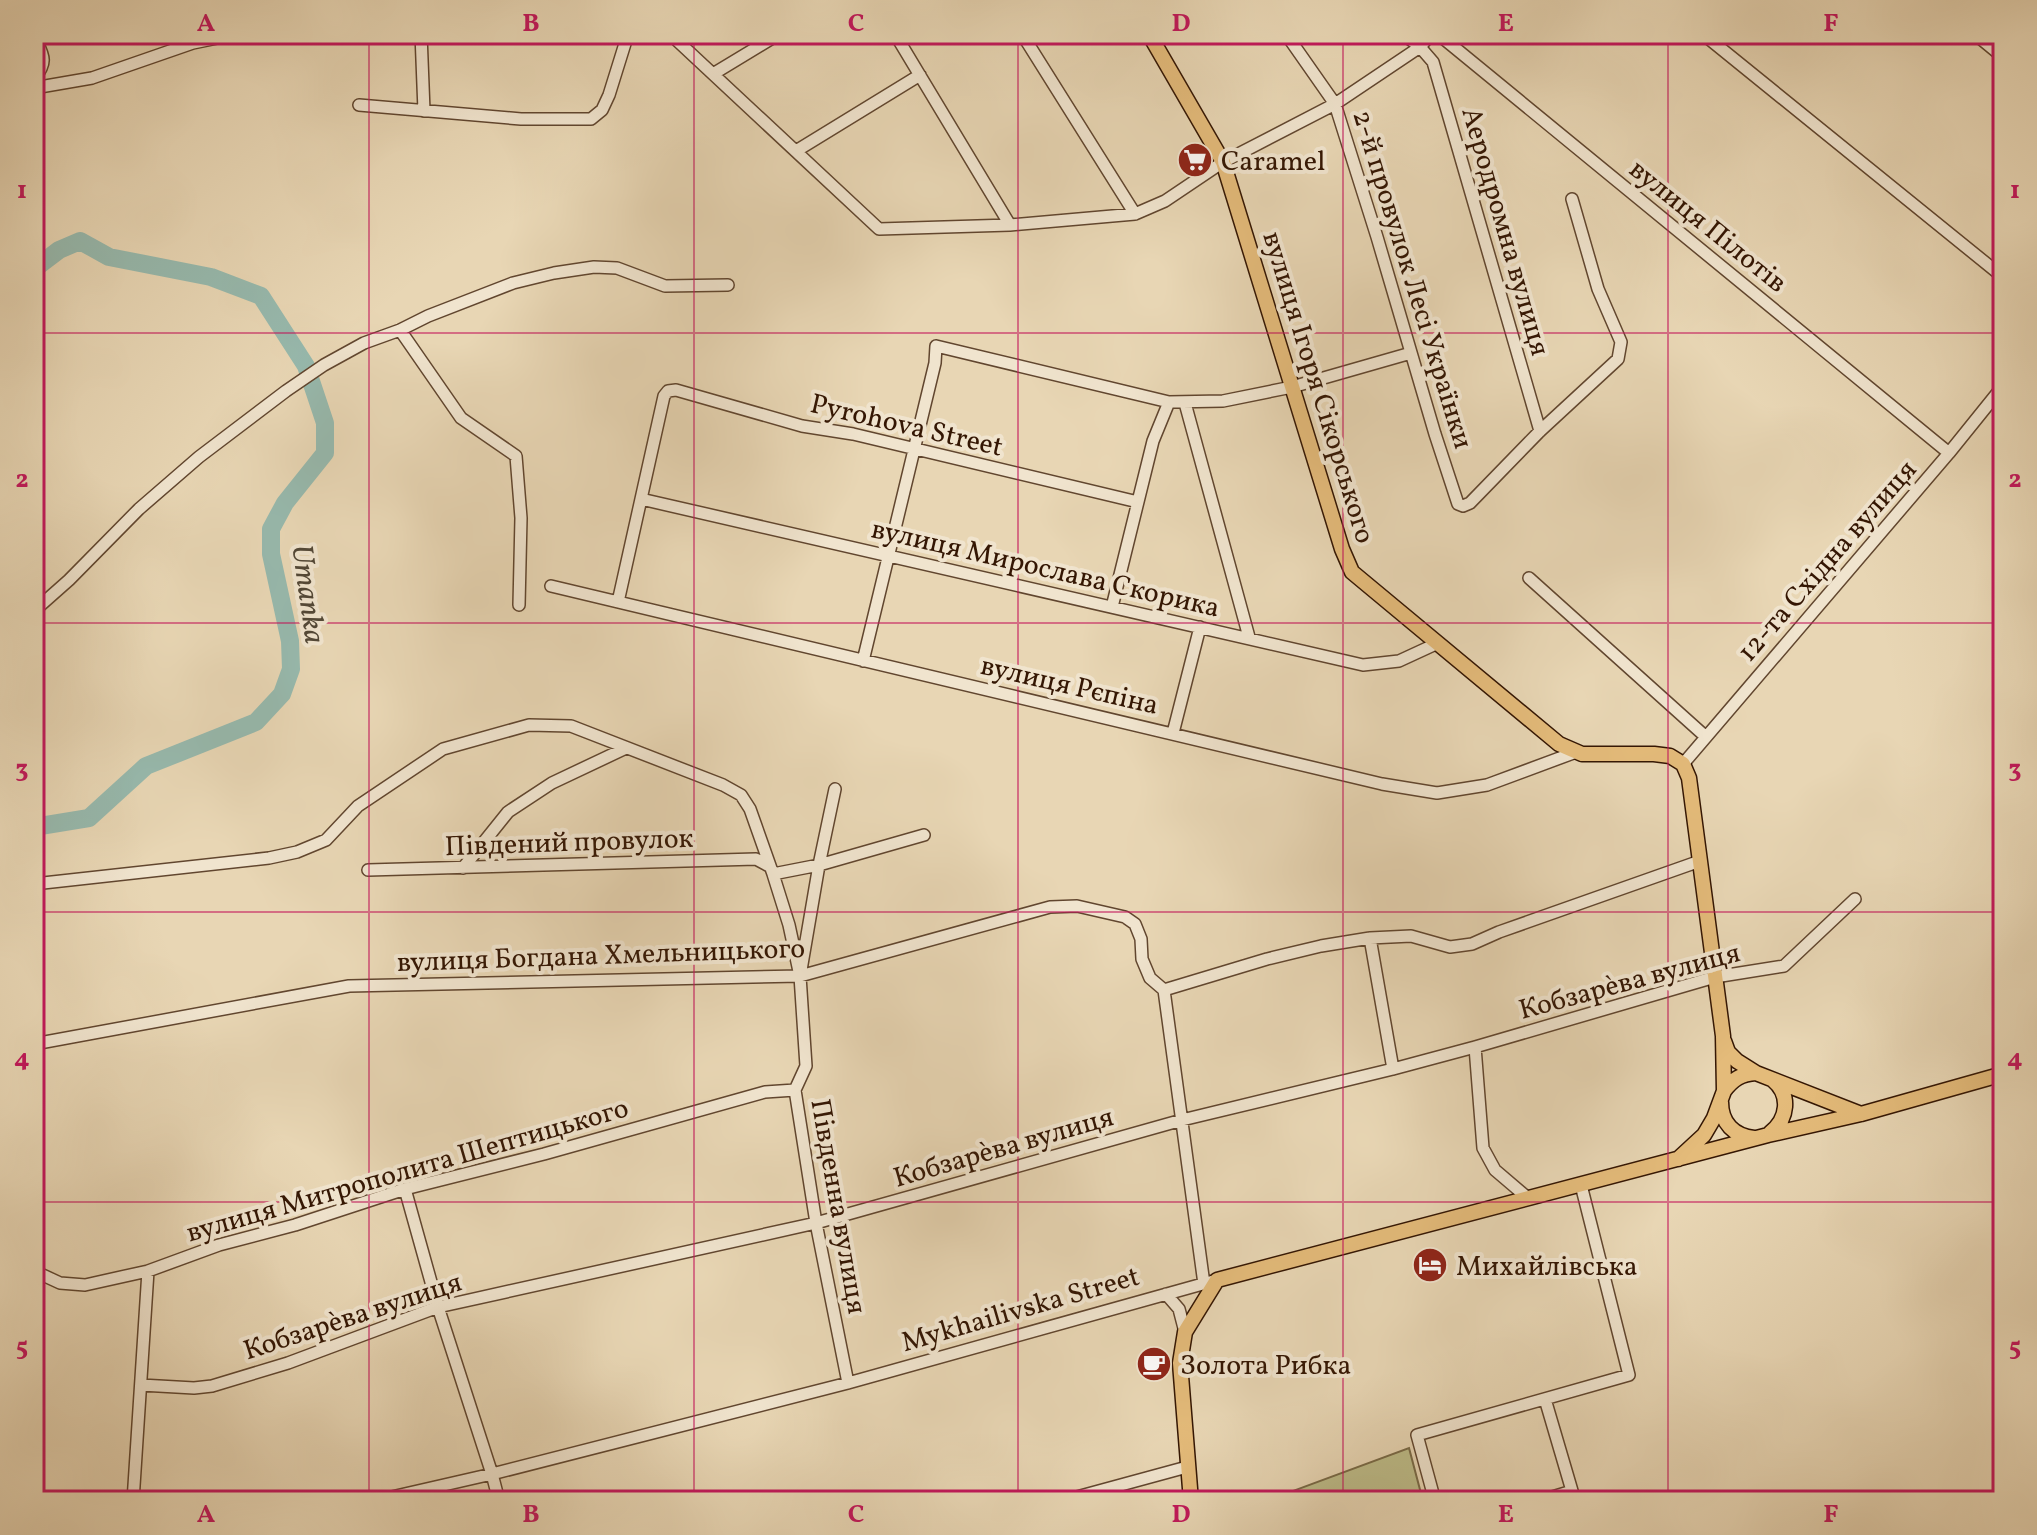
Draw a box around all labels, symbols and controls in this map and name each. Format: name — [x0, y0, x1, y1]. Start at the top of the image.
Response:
text: A — [197, 6, 216, 42]
text: B — [522, 6, 540, 42]
text: C — [848, 6, 864, 42]
text: D — [1171, 6, 1191, 42]
text: E — [1498, 6, 1514, 42]
text: F — [1823, 6, 1839, 42]
street label: Аеродромна вулиця — [1450, 103, 1559, 361]
street label: 2-й провулок Лесі Українки — [1341, 106, 1482, 454]
supermarket icon: Caramel — [1176, 141, 1214, 179]
place label: Caramel — [1221, 143, 1325, 182]
street label: вулиця Пілотів — [1620, 151, 1795, 303]
text: 1 — [17, 173, 27, 209]
text: 1 — [2010, 173, 2020, 209]
street label: вулиця Ігоря Сікорського — [1252, 227, 1384, 549]
street label: Pyrohova Street — [806, 385, 1007, 468]
street label: 12-та Східна вулиця — [1729, 452, 1927, 671]
text: 2 — [15, 462, 29, 498]
text: 2 — [2008, 462, 2022, 498]
street label: вулиця Мирослава Скорика — [867, 510, 1223, 629]
water label: Umanka — [279, 542, 335, 647]
street label: вулиця Рєпіна — [977, 647, 1162, 726]
text: 3 — [15, 752, 29, 788]
text: 3 — [2008, 752, 2022, 788]
street label: Південий провулок — [444, 820, 694, 867]
street label: вулиця Богдана Хмельницького — [396, 930, 806, 983]
street label: Кобзарèва вулиця — [1515, 934, 1745, 1031]
text: 4 — [14, 1041, 30, 1077]
text: 4 — [2007, 1041, 2023, 1077]
street label: вулиця Митрополита Шептицького — [182, 1090, 633, 1253]
street label: Південна вулиця — [799, 1096, 876, 1317]
street label: Кобзарèва вулиця — [889, 1098, 1118, 1199]
hotel icon: Михайлівська — [1411, 1246, 1449, 1284]
place label: Михайлівська — [1456, 1248, 1638, 1287]
street label: Mykhailivska Street — [897, 1258, 1144, 1363]
street label: Кобзарèва вулиця — [239, 1264, 467, 1371]
text: 5 — [16, 1330, 28, 1366]
text: 5 — [2009, 1330, 2021, 1366]
cafe icon: Золота Рибка — [1135, 1345, 1173, 1383]
place label: Золота Рибка — [1180, 1347, 1351, 1386]
text: A — [197, 1497, 216, 1533]
text: B — [522, 1497, 540, 1533]
text: C — [848, 1497, 864, 1533]
text: D — [1171, 1497, 1191, 1533]
text: E — [1498, 1497, 1514, 1533]
text: F — [1823, 1497, 1839, 1533]

